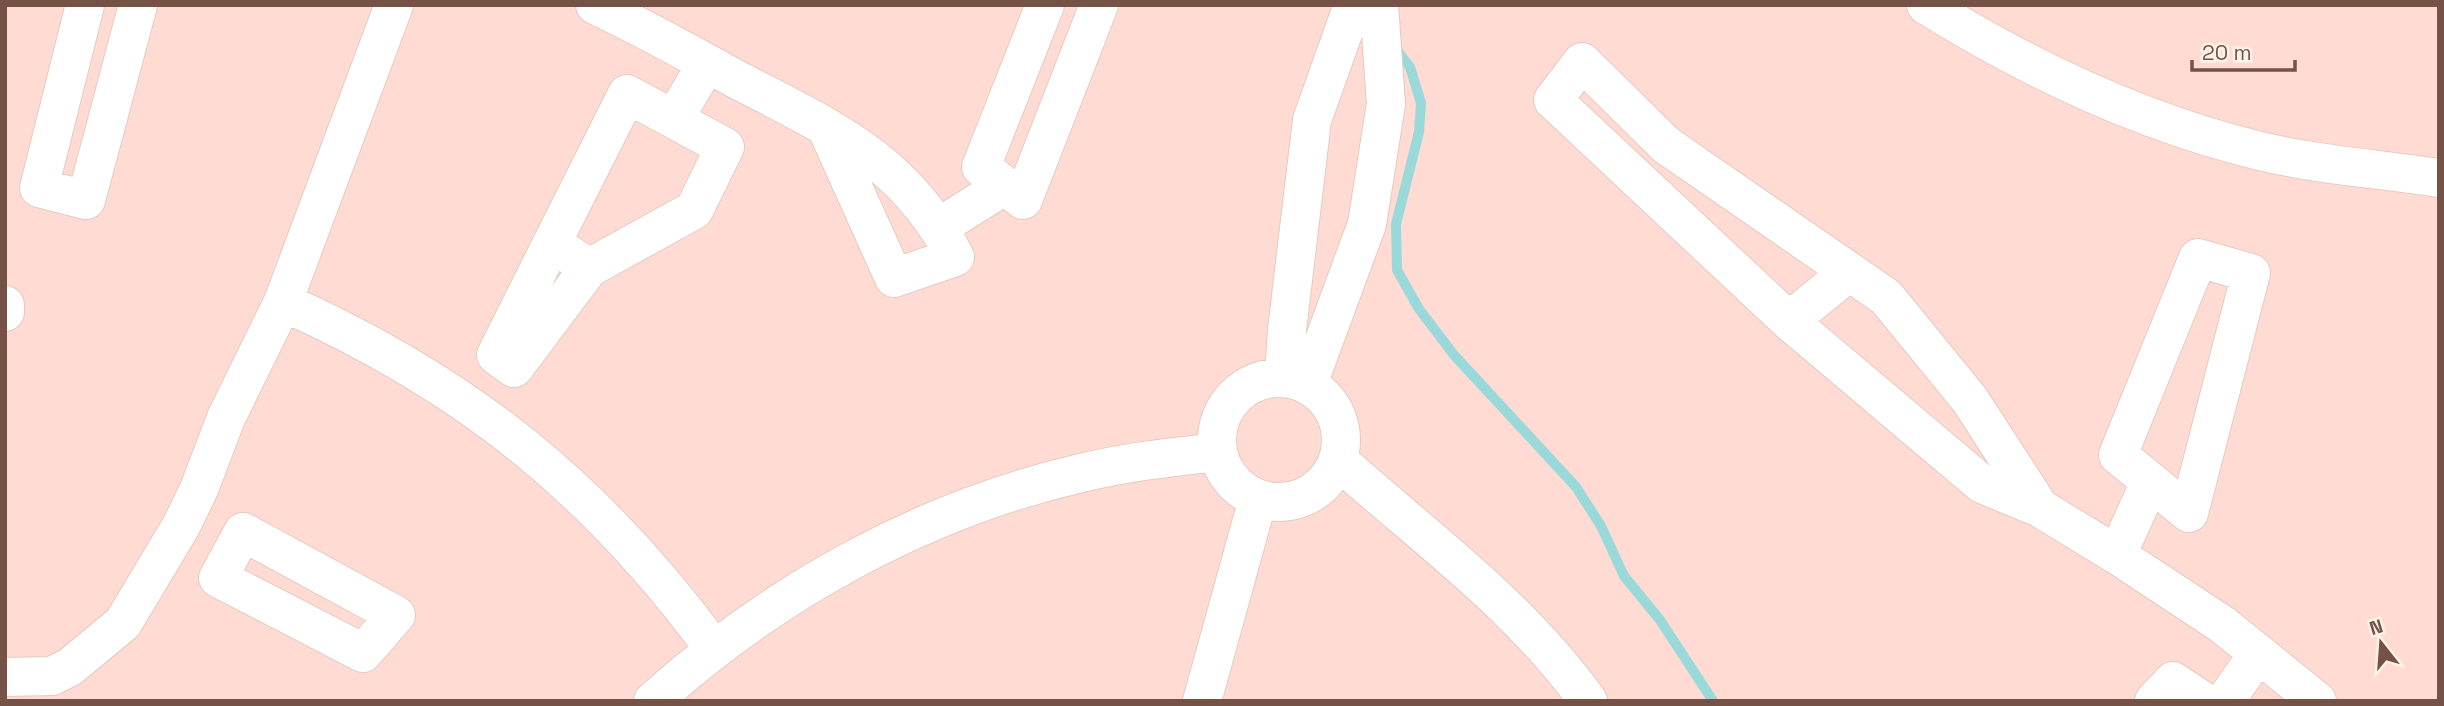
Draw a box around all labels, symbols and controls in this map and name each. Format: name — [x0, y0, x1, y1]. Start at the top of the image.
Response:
scale bar — [2192, 28, 2295, 72]
text: 20 m — [2202, 39, 2252, 66]
north arrow — [2346, 608, 2416, 678]
text: N — [2366, 613, 2386, 641]

